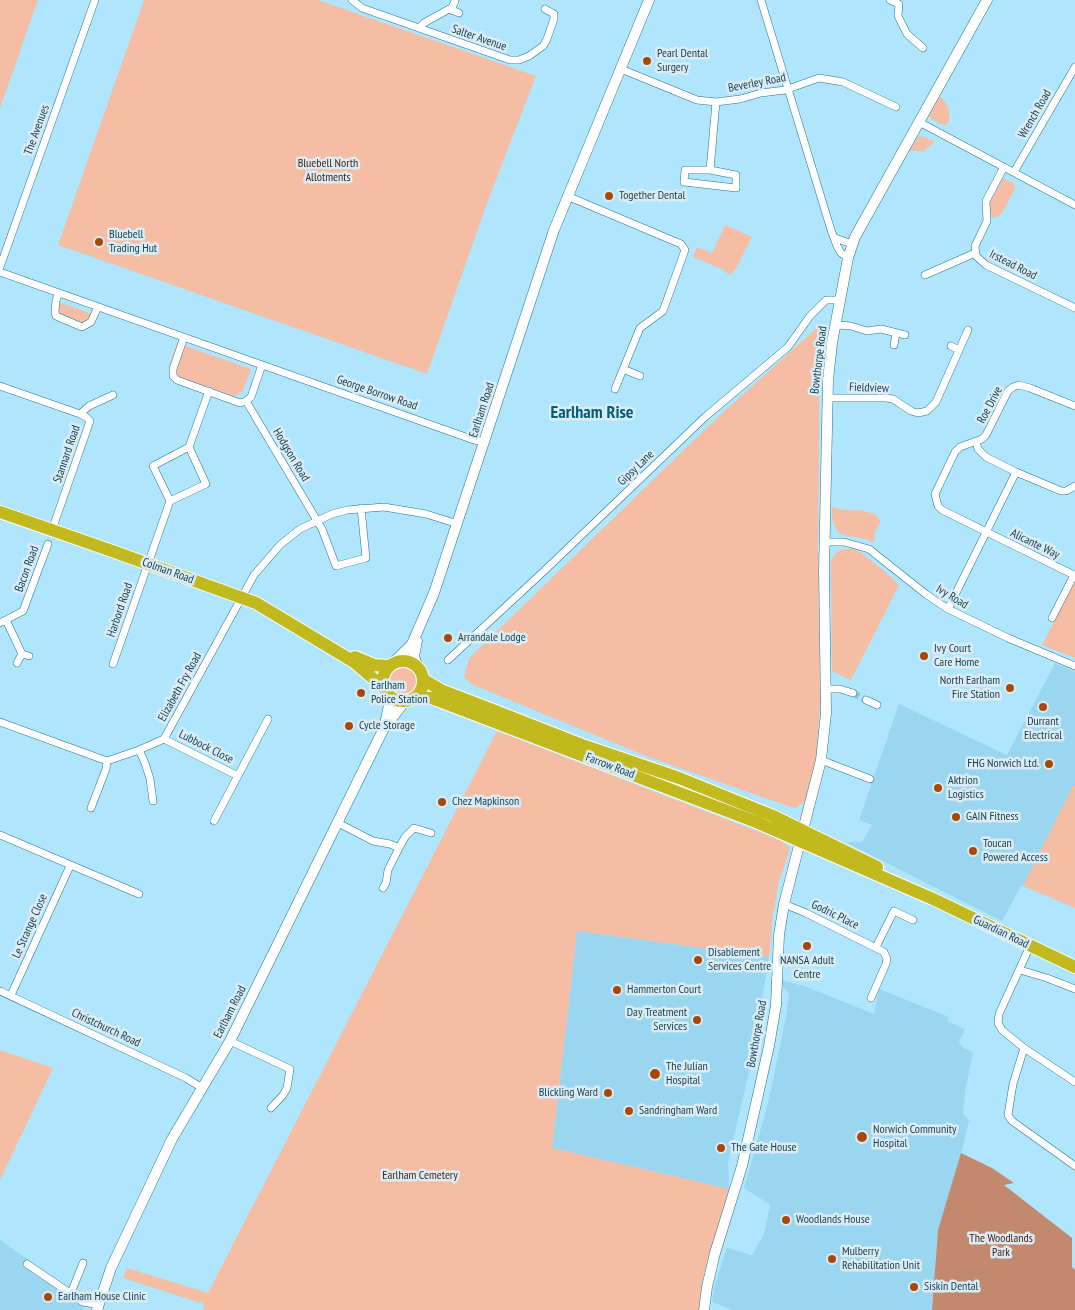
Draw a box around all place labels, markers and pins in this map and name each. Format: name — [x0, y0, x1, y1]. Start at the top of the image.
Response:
place label: Pearl Dental Surgery — [657, 47, 708, 75]
marker: Pearl Dental Surgery — [641, 55, 653, 67]
place label: Together Dental — [619, 189, 685, 203]
marker: Together Dental — [603, 190, 615, 202]
place label: Bluebell Trading Hut — [109, 228, 157, 256]
marker: Bluebell Trading Hut — [93, 236, 105, 248]
place label: Arrandale Lodge — [458, 631, 526, 645]
marker: Arrandale Lodge — [442, 632, 454, 644]
place label: Ivy Court Care Home — [934, 642, 979, 670]
marker: Ivy Court Care Home — [918, 650, 930, 662]
place label: North Earlham Fire Station — [940, 674, 1000, 702]
place label: Earlham Police Station — [371, 679, 428, 707]
marker: North Earlham Fire Station — [1004, 682, 1016, 694]
marker: Earlham Police Station — [355, 687, 367, 699]
marker: Durrant Electrical — [1037, 701, 1049, 713]
place label: Durrant Electrical — [1024, 715, 1062, 743]
place label: Cycle Storage — [359, 719, 415, 733]
marker: Cycle Storage — [343, 720, 355, 732]
place label: FHG Norwich Ltd. — [967, 757, 1039, 771]
marker: FHG Norwich Ltd. — [1043, 758, 1055, 770]
place label: Aktrion Logistics — [948, 774, 984, 802]
marker: Aktrion Logistics — [932, 782, 944, 794]
place label: Chez Mapkinson — [452, 795, 519, 809]
marker: Chez Mapkinson — [436, 796, 448, 808]
place label: GAIN Fitness — [966, 810, 1019, 824]
marker: GAIN Fitness — [950, 811, 962, 823]
place label: Toucan Powered Access — [983, 837, 1048, 865]
marker: Toucan Powered Access — [967, 845, 979, 857]
marker: NANSA Adult Centre — [801, 940, 813, 952]
place label: Disablement Services Centre — [708, 946, 771, 974]
marker: Disablement Services Centre — [692, 954, 704, 966]
place label: NANSA Adult Centre — [780, 954, 834, 982]
place label: Hammerton Court — [627, 983, 701, 997]
marker: Hammerton Court — [611, 984, 623, 996]
place label: Day Treatment Services — [627, 1006, 687, 1034]
marker: Day Treatment Services — [691, 1014, 703, 1026]
place label: The Julian Hospital — [666, 1060, 708, 1088]
marker: The Julian Hospital — [648, 1067, 662, 1081]
place label: Blickling Ward — [539, 1086, 598, 1100]
marker: Blickling Ward — [602, 1087, 614, 1099]
place label: Sandringham Ward — [639, 1104, 717, 1118]
marker: Sandringham Ward — [623, 1105, 635, 1117]
place label: Norwich Community Hospital — [873, 1123, 956, 1151]
marker: Norwich Community Hospital — [855, 1130, 869, 1144]
place label: The Gate House — [731, 1141, 796, 1155]
marker: The Gate House — [715, 1142, 727, 1154]
place label: Woodlands House — [796, 1213, 870, 1227]
marker: Woodlands House — [780, 1214, 792, 1226]
place label: Mulberry Rehabilitation Unit — [842, 1245, 920, 1273]
marker: Mulberry Rehabilitation Unit — [826, 1253, 838, 1265]
place label: Siskin Dental — [924, 1280, 978, 1294]
marker: Siskin Dental — [908, 1281, 920, 1293]
place label: Earlham House Clinic — [58, 1290, 146, 1304]
marker: Earlham House Clinic — [42, 1291, 54, 1303]

